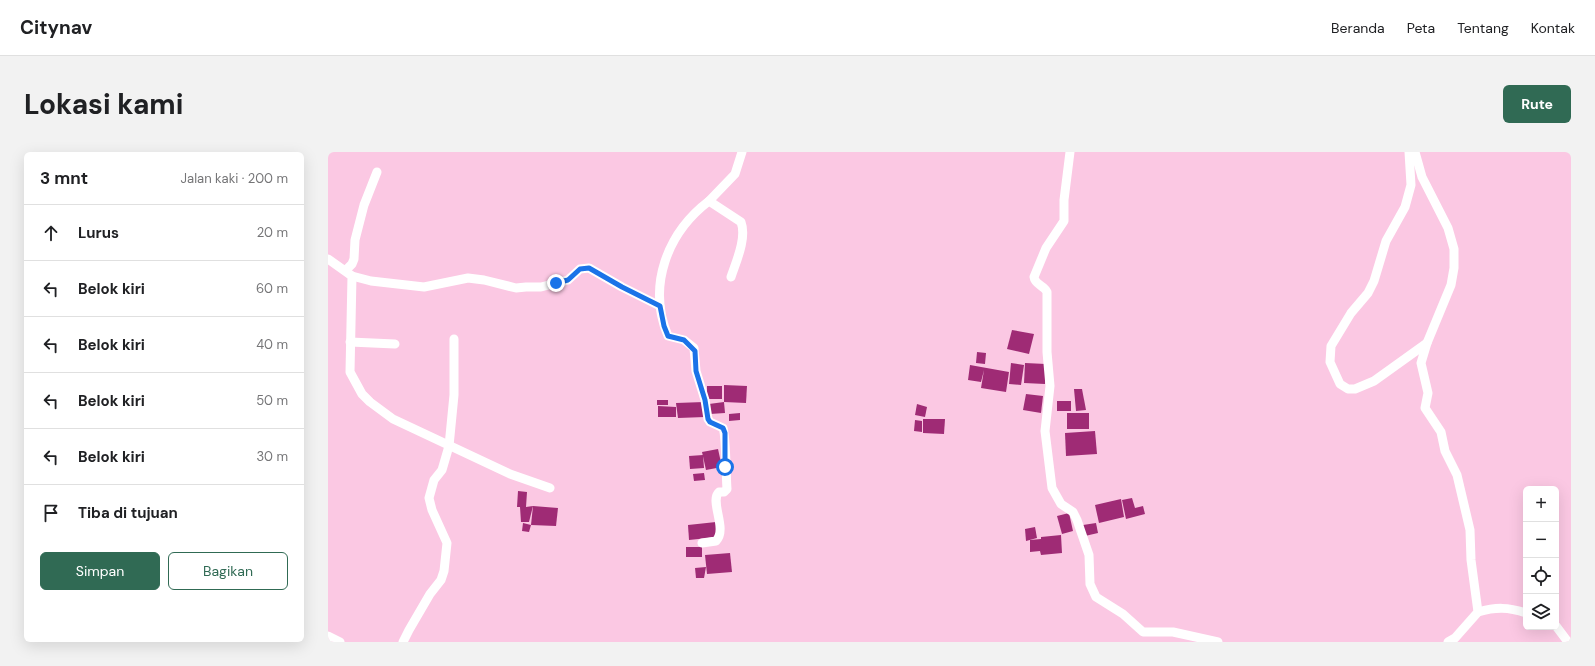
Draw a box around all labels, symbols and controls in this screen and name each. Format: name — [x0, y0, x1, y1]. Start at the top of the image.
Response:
text: Citynav — [20, 15, 92, 40]
text: Beranda — [1331, 19, 1385, 37]
text: Peta — [1407, 19, 1435, 37]
text: Tentang — [1457, 19, 1509, 37]
text: Kontak — [1531, 19, 1575, 37]
button: Rute — [1503, 85, 1571, 123]
text: Lokasi kami — [24, 86, 183, 123]
text: 3 mnt — [40, 167, 88, 189]
text: Jalan kaki · 200 m — [181, 170, 288, 187]
icon: ahead — [40, 222, 62, 244]
text: Lurus — [78, 223, 119, 243]
text: 20 m — [257, 224, 288, 241]
route end — [547, 274, 565, 292]
icon: left — [40, 278, 62, 300]
text: Belok kiri — [78, 279, 145, 299]
text: 60 m — [256, 280, 288, 297]
icon: left — [40, 334, 62, 356]
text: Belok kiri — [78, 335, 145, 355]
text: 40 m — [256, 336, 288, 353]
icon: left — [40, 390, 62, 412]
text: Belok kiri — [78, 391, 145, 411]
text: 50 m — [256, 392, 288, 409]
icon: left — [40, 446, 62, 468]
text: Belok kiri — [78, 447, 145, 467]
text: 30 m — [256, 448, 288, 465]
route start — [716, 458, 734, 476]
map controls — [1523, 486, 1559, 630]
button: + — [1523, 486, 1559, 522]
icon: arrive — [40, 502, 62, 524]
text: Tiba di tujuan — [78, 503, 178, 523]
button: − — [1523, 522, 1559, 558]
button: Simpan — [40, 552, 160, 590]
button: Bagikan — [168, 552, 288, 590]
button: locate — [1523, 558, 1559, 594]
button: layers — [1523, 594, 1559, 630]

